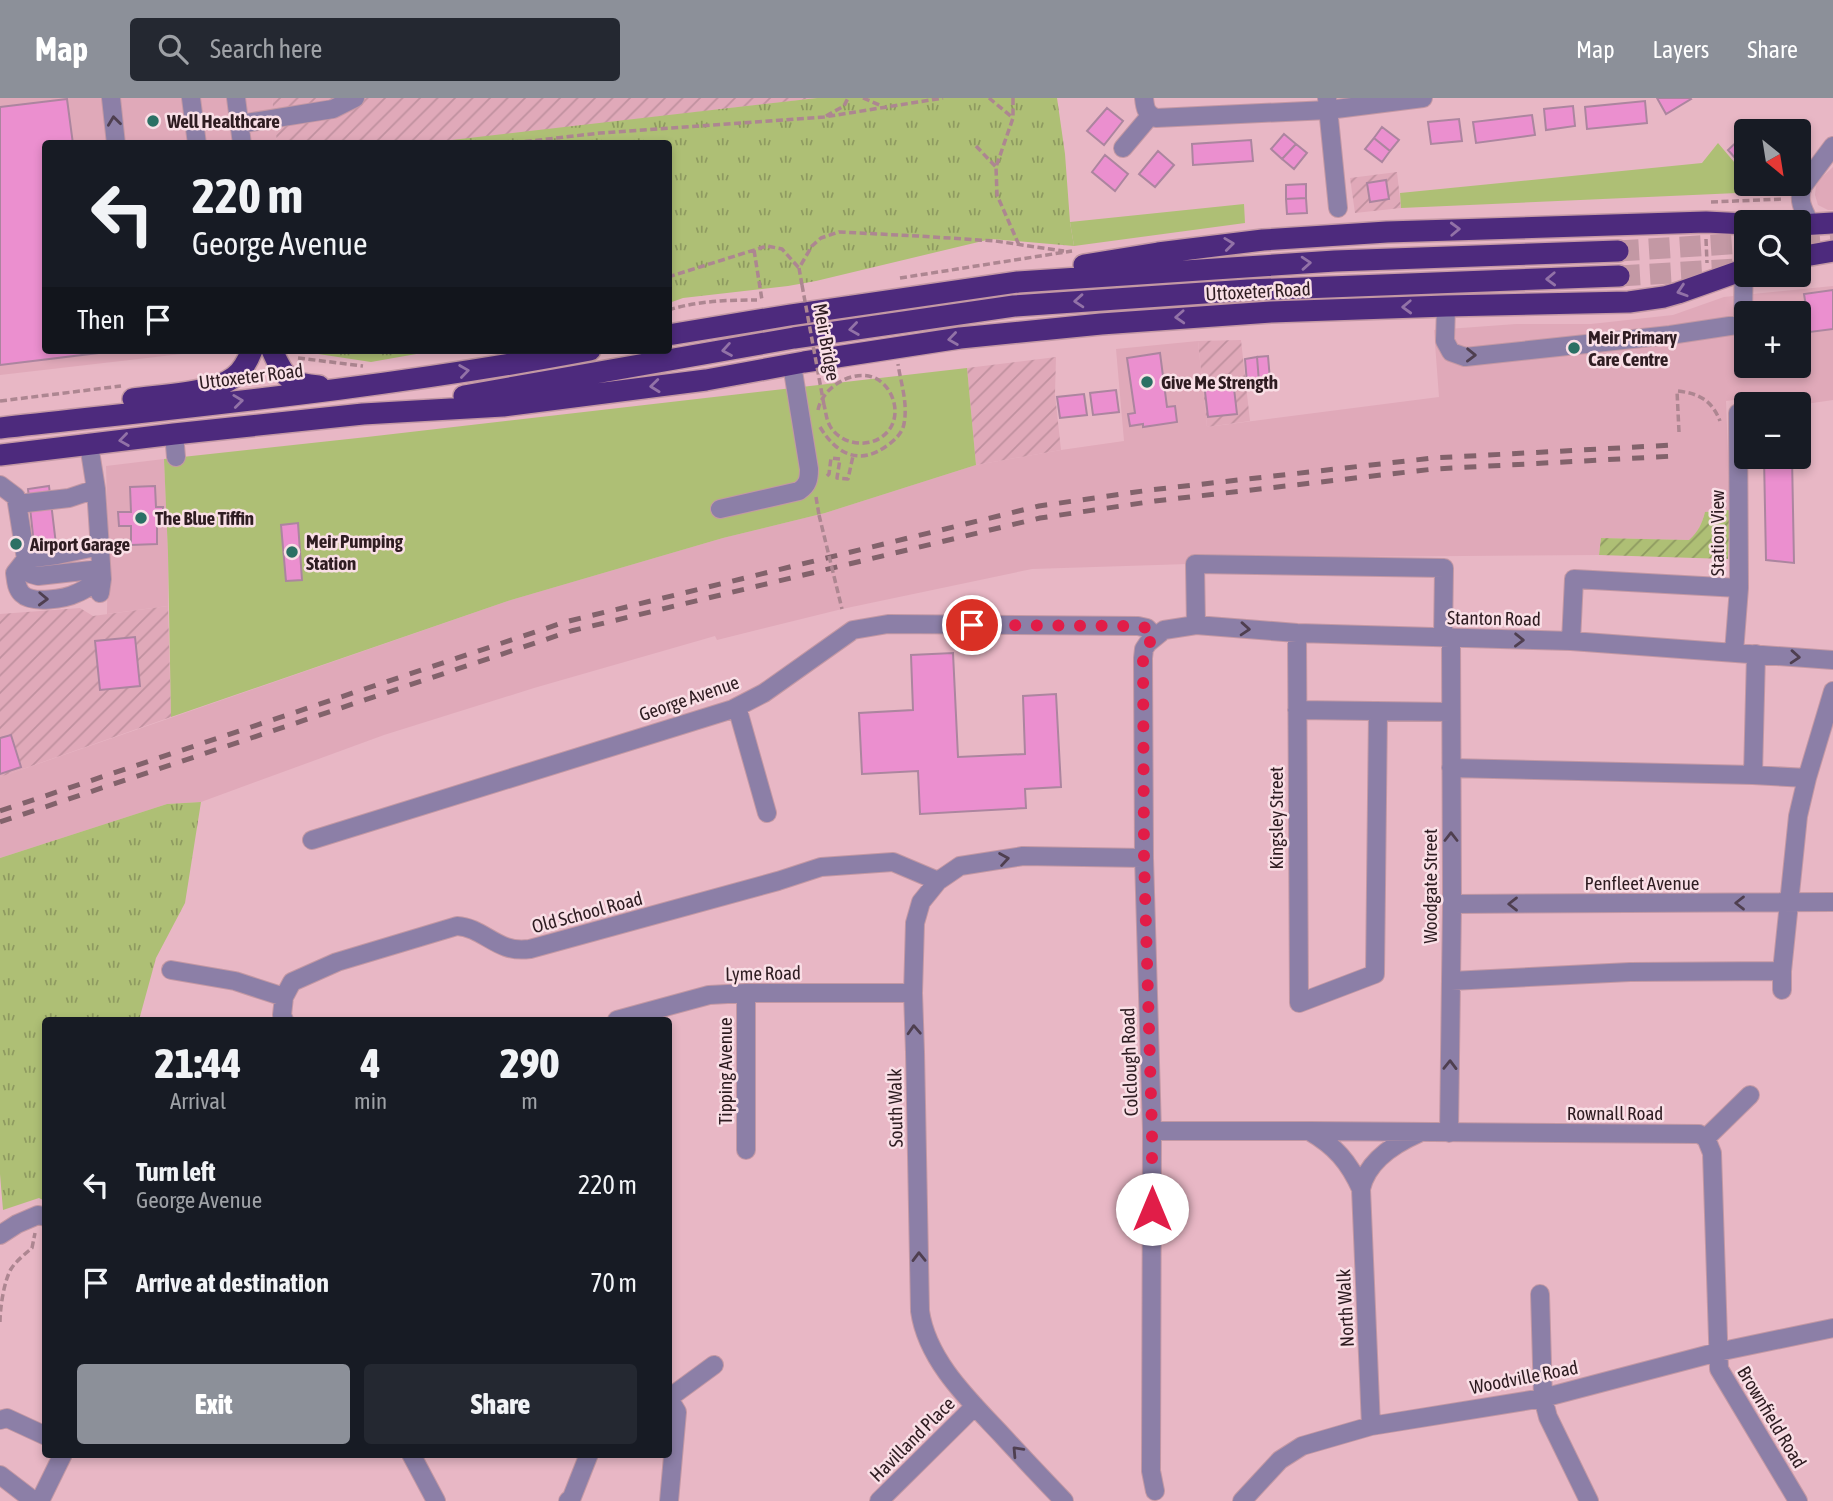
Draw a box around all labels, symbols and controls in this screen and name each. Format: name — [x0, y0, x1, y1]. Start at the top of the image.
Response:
search box — [130, 18, 620, 81]
text: Map — [35, 30, 88, 68]
icon: search — [154, 30, 192, 68]
text: Search here — [210, 34, 322, 64]
text: Map — [1576, 36, 1615, 63]
text: Layers — [1653, 36, 1709, 63]
text: Share — [1747, 36, 1798, 63]
place label: Well Healthcare — [166, 110, 280, 132]
marker: Well Healthcare — [145, 113, 161, 129]
one-way arrow — [106, 115, 121, 127]
north arrow — [1734, 119, 1811, 196]
map controls — [1734, 119, 1811, 469]
text: 220 m — [192, 167, 303, 223]
icon: left — [77, 168, 168, 259]
button: search — [1734, 210, 1811, 287]
one-way arrow — [1450, 222, 1461, 237]
text: George Avenue — [192, 225, 367, 262]
one-way arrow — [1224, 236, 1235, 251]
one-way arrow — [1301, 255, 1312, 270]
one-way arrow — [1545, 271, 1556, 287]
street label: Uttoxeter Road — [1205, 277, 1311, 305]
one-way arrow — [1676, 283, 1688, 298]
one-way arrow — [1073, 293, 1084, 308]
one-way arrow — [1401, 300, 1412, 315]
icon: arrive — [139, 301, 177, 339]
button: + — [1734, 301, 1811, 378]
street label: Meir Bridge — [809, 302, 845, 382]
text: Then — [77, 305, 125, 335]
one-way arrow — [1174, 310, 1185, 325]
one-way arrow — [848, 321, 859, 336]
place label: Meir Primary Care Centre — [1588, 326, 1677, 370]
one-way arrow — [947, 331, 959, 346]
marker: Meir Primary Care Centre — [1566, 340, 1582, 356]
one-way arrow — [721, 342, 733, 357]
one-way arrow — [1466, 347, 1477, 363]
street label: Uttoxeter Road — [197, 359, 305, 393]
one-way arrow — [458, 364, 470, 379]
place label: Give Me Strength — [1161, 371, 1278, 393]
marker: Give Me Strength — [1139, 374, 1155, 390]
one-way arrow — [649, 379, 660, 394]
button: − — [1734, 392, 1811, 469]
one-way arrow — [232, 393, 244, 408]
one-way arrow — [118, 433, 130, 448]
street label: Station View — [1706, 489, 1728, 576]
place label: The Blue Tiffin — [155, 507, 254, 529]
marker: The Blue Tiffin — [133, 510, 149, 526]
place label: Meir Pumping Station — [306, 530, 404, 574]
place label: Airport Garage — [29, 533, 130, 555]
marker: Airport Garage — [8, 536, 24, 552]
marker: Meir Pumping Station — [284, 544, 300, 560]
one-way arrow — [38, 591, 49, 606]
pin — [942, 595, 1002, 655]
icon: arrive — [953, 606, 991, 644]
street label: Stanton Road — [1447, 606, 1541, 630]
one-way arrow — [1240, 621, 1251, 636]
one-way arrow — [1515, 632, 1525, 648]
one-way arrow — [1790, 649, 1801, 664]
street label: George Avenue — [636, 671, 742, 725]
street label: Kingsley Street — [1265, 766, 1287, 870]
street label: Woodgate Street — [1419, 829, 1441, 943]
one-way arrow — [1444, 832, 1459, 843]
one-way arrow — [998, 852, 1010, 867]
street label: Penfleet Avenue — [1585, 872, 1699, 894]
street label: Old School Road — [529, 887, 645, 937]
one-way arrow — [1735, 895, 1745, 911]
one-way arrow — [1507, 896, 1518, 912]
street label: Lyme Road — [725, 961, 801, 985]
street label: Colclough Road — [1116, 1007, 1142, 1117]
street label: Tipping Avenue — [714, 1017, 736, 1125]
one-way arrow — [907, 1024, 922, 1035]
text: 21:44 — [155, 1039, 241, 1087]
text: 4 — [361, 1039, 380, 1087]
text: 290 — [500, 1039, 559, 1087]
one-way arrow — [1442, 1059, 1458, 1070]
street label: South Walk — [883, 1068, 907, 1148]
text: Arrival — [170, 1088, 226, 1114]
text: min — [354, 1088, 387, 1114]
text: m — [521, 1088, 538, 1114]
street label: Rownall Road — [1567, 1102, 1663, 1124]
text: Turn left — [136, 1157, 216, 1187]
icon: left — [77, 1166, 115, 1204]
text: 220 m — [578, 1170, 637, 1200]
position arrow — [1115, 1172, 1189, 1246]
text: George Avenue — [136, 1187, 262, 1213]
one-way arrow — [911, 1252, 927, 1262]
icon: arrive — [77, 1264, 115, 1302]
text: Arrive at destination — [136, 1268, 329, 1298]
text: 70 m — [590, 1268, 637, 1298]
street label: North Walk — [1332, 1268, 1358, 1348]
street label: Woodville Road — [1468, 1356, 1580, 1398]
street label: Brownfield Road — [1733, 1362, 1811, 1472]
button: Exit — [77, 1364, 350, 1444]
button: Share — [364, 1364, 637, 1444]
street label: Havilland Place — [865, 1392, 959, 1486]
one-way arrow — [1013, 1446, 1026, 1459]

